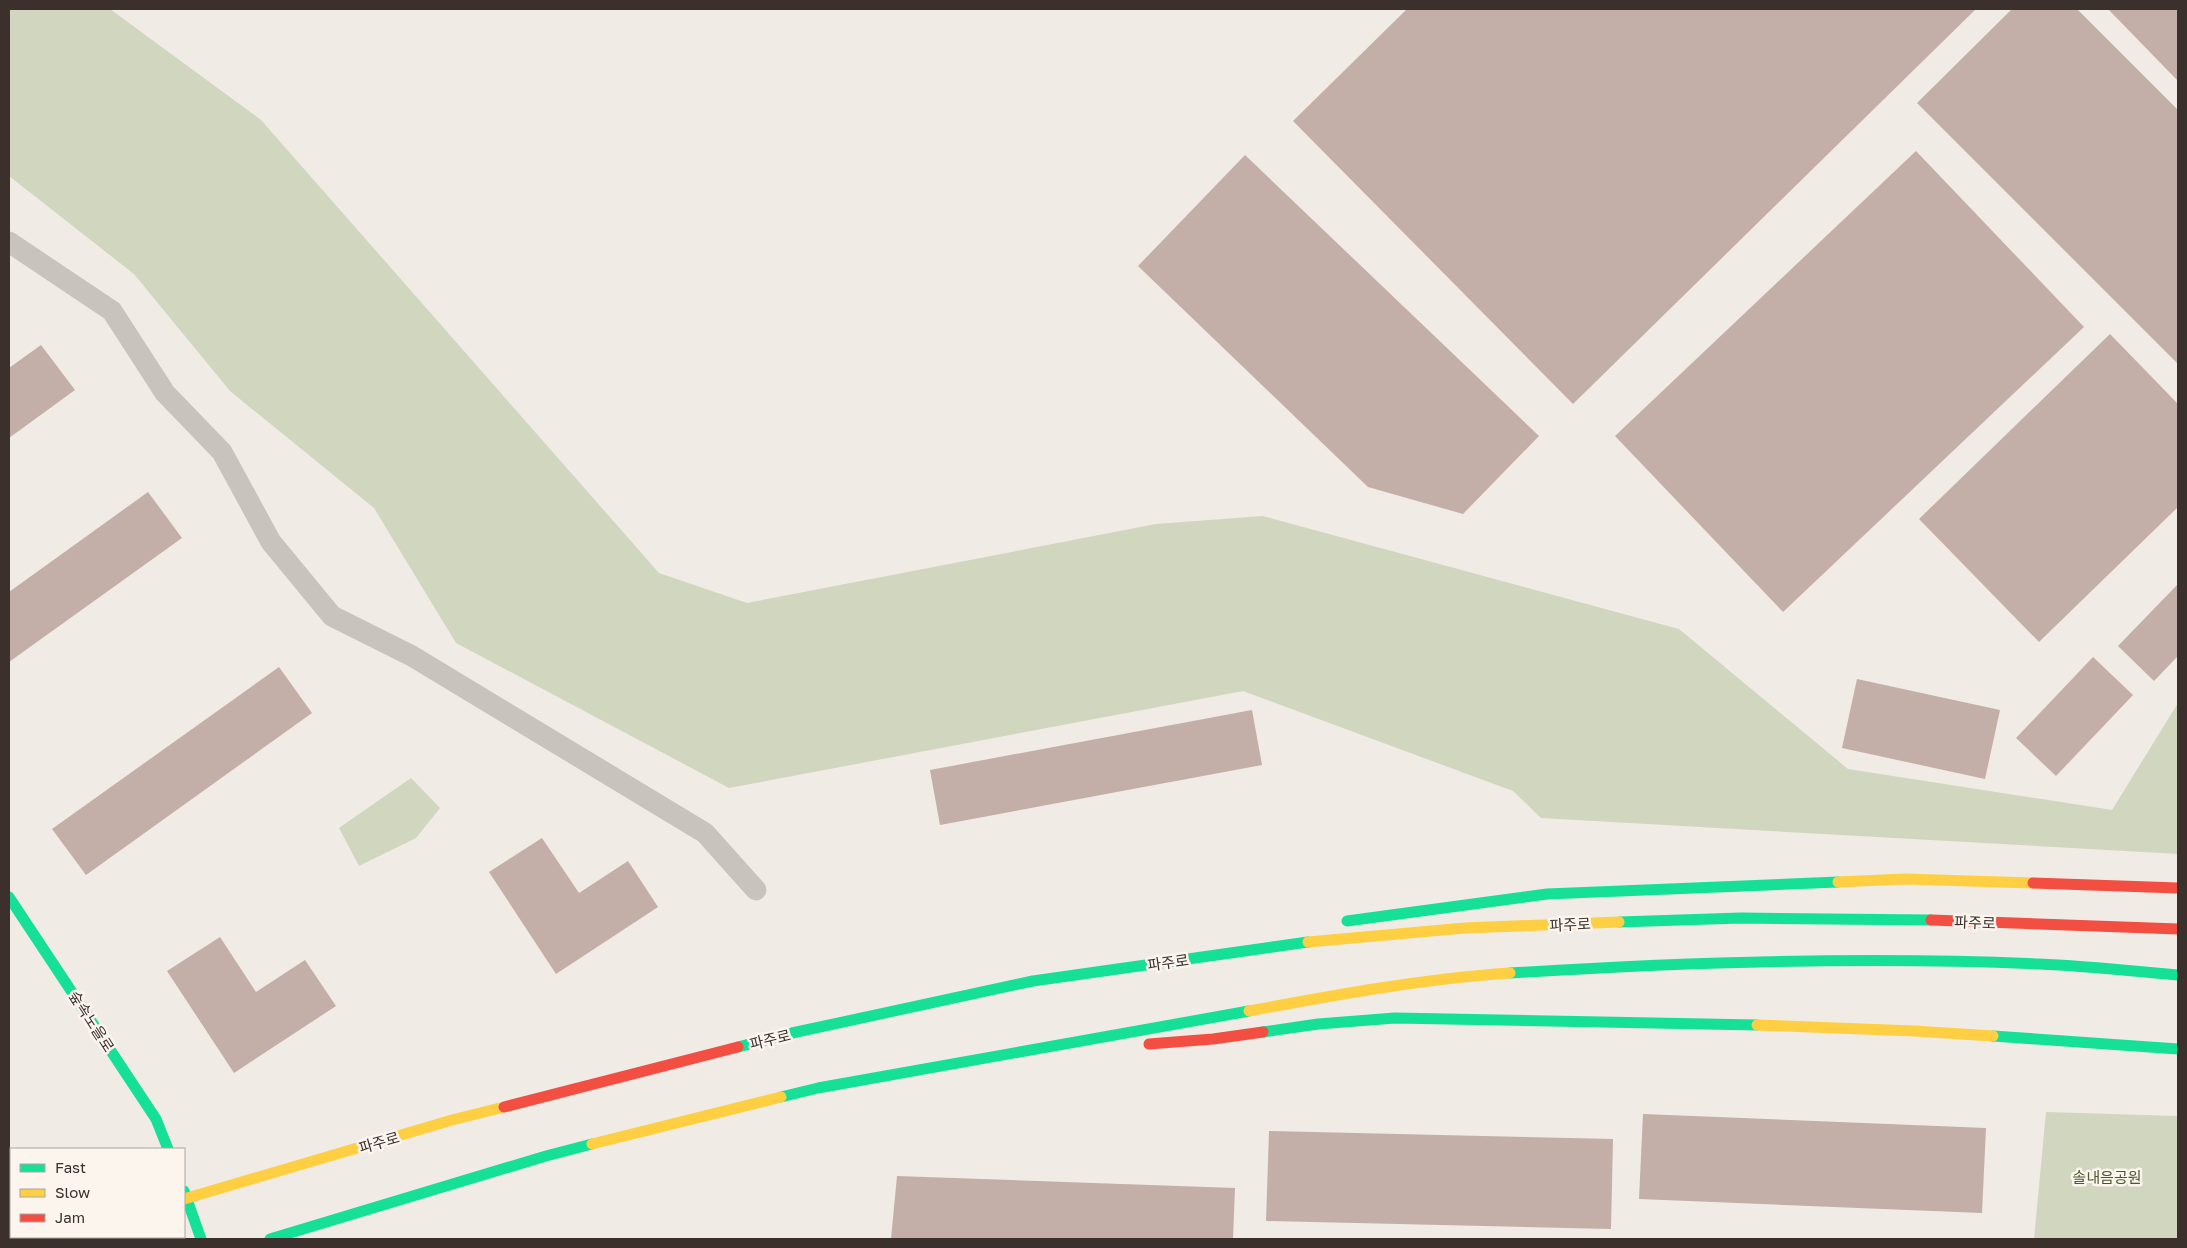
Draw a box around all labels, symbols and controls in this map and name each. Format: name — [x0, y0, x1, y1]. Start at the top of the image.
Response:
street label: 파주로 — [1954, 912, 1996, 932]
street label: 파주로 — [1549, 914, 1591, 934]
street label: 파주로 — [1146, 950, 1190, 974]
street label: 숲속노을로 — [66, 987, 118, 1055]
street label: 파주로 — [748, 1025, 792, 1053]
street label: 파주로 — [357, 1128, 401, 1156]
legend — [10, 1148, 185, 1238]
text: Fast — [55, 1158, 86, 1176]
park label: 솔내음공원 — [2072, 1168, 2142, 1186]
text: Slow — [55, 1183, 90, 1201]
text: Jam — [55, 1208, 85, 1226]

